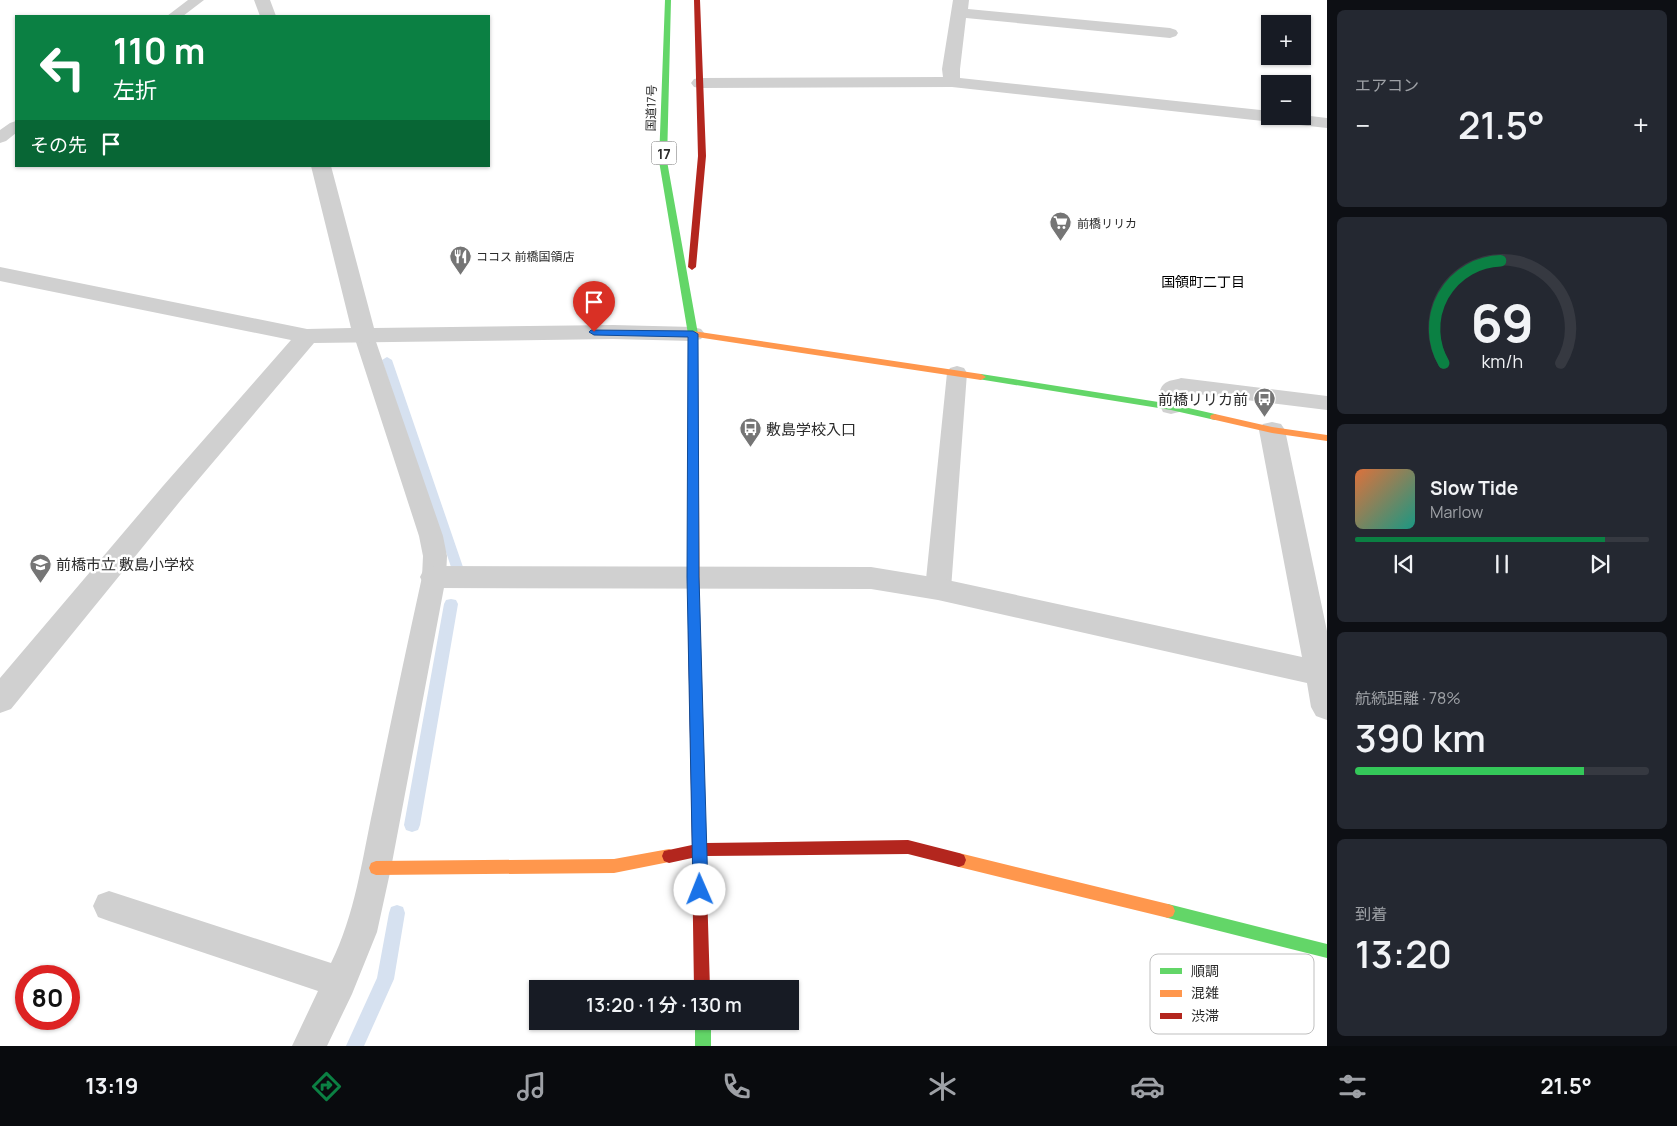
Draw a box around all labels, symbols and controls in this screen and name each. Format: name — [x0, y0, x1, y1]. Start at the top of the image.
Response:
map controls — [1261, 15, 1311, 125]
button: + — [1261, 15, 1311, 65]
text: 110 m — [113, 27, 205, 75]
icon: left — [30, 35, 95, 100]
text: エアコン — [1355, 74, 1419, 96]
text: 左折 — [113, 75, 157, 105]
button: − — [1261, 75, 1311, 125]
street label: 国道17号 — [642, 84, 660, 132]
text: 21.5° — [1458, 98, 1545, 150]
text: − — [1355, 106, 1370, 144]
text: + — [1633, 106, 1649, 144]
icon: arrive — [97, 130, 125, 158]
text: その先 — [30, 132, 87, 158]
road number: 17 — [652, 142, 676, 164]
supermarket icon: 前橋リリカ — [1049, 211, 1073, 242]
place label: 前橋リリカ — [1077, 215, 1137, 232]
restaurant icon: ココス 前橋国領店 — [448, 244, 472, 275]
place label: ココス 前橋国領店 — [476, 248, 574, 265]
district label: 国領町二丁目 — [1161, 272, 1245, 291]
pin — [573, 281, 615, 332]
text: 69 — [1470, 287, 1534, 358]
icon: arrive — [580, 288, 608, 316]
text: km/h — [1481, 349, 1523, 373]
bus stop icon: 前橋リリカ前 — [1252, 387, 1276, 418]
place label: 前橋リリカ前 — [1158, 389, 1248, 410]
bus stop icon: 敷島学校入口 — [738, 417, 762, 448]
place label: 敷島学校入口 — [766, 419, 856, 440]
text: Slow Tide — [1430, 475, 1518, 501]
text: Marlow — [1430, 501, 1483, 523]
icon: previous — [1390, 550, 1418, 578]
icon: pause — [1488, 550, 1516, 578]
icon: next — [1586, 550, 1614, 578]
school or university icon: 前橋市立 敷島小学校 — [28, 552, 52, 583]
place label: 前橋市立 敷島小学校 — [56, 554, 194, 575]
text: 航続距離 · 78% — [1355, 687, 1461, 709]
text: 390 km — [1355, 711, 1486, 763]
position arrow — [673, 863, 725, 915]
text: 到着 — [1355, 903, 1387, 925]
text: 13:20 — [1355, 927, 1452, 979]
legend — [1150, 954, 1314, 1034]
text: 順調 — [1191, 961, 1219, 980]
speed limit sign: 80 — [15, 965, 80, 1030]
text: 混雑 — [1191, 983, 1219, 1002]
text: 13:20 · 1 分 · 130 m — [586, 992, 742, 1018]
text: 渋滞 — [1191, 1006, 1219, 1025]
icon: directions — [309, 1069, 344, 1104]
icon: music — [514, 1069, 549, 1104]
icon: phone — [719, 1069, 754, 1104]
icon: climate — [925, 1069, 960, 1104]
icon: car — [1130, 1069, 1165, 1104]
icon: filters — [1335, 1069, 1370, 1104]
text: 13:19 — [85, 1071, 138, 1101]
text: 21.5° — [1541, 1071, 1592, 1101]

